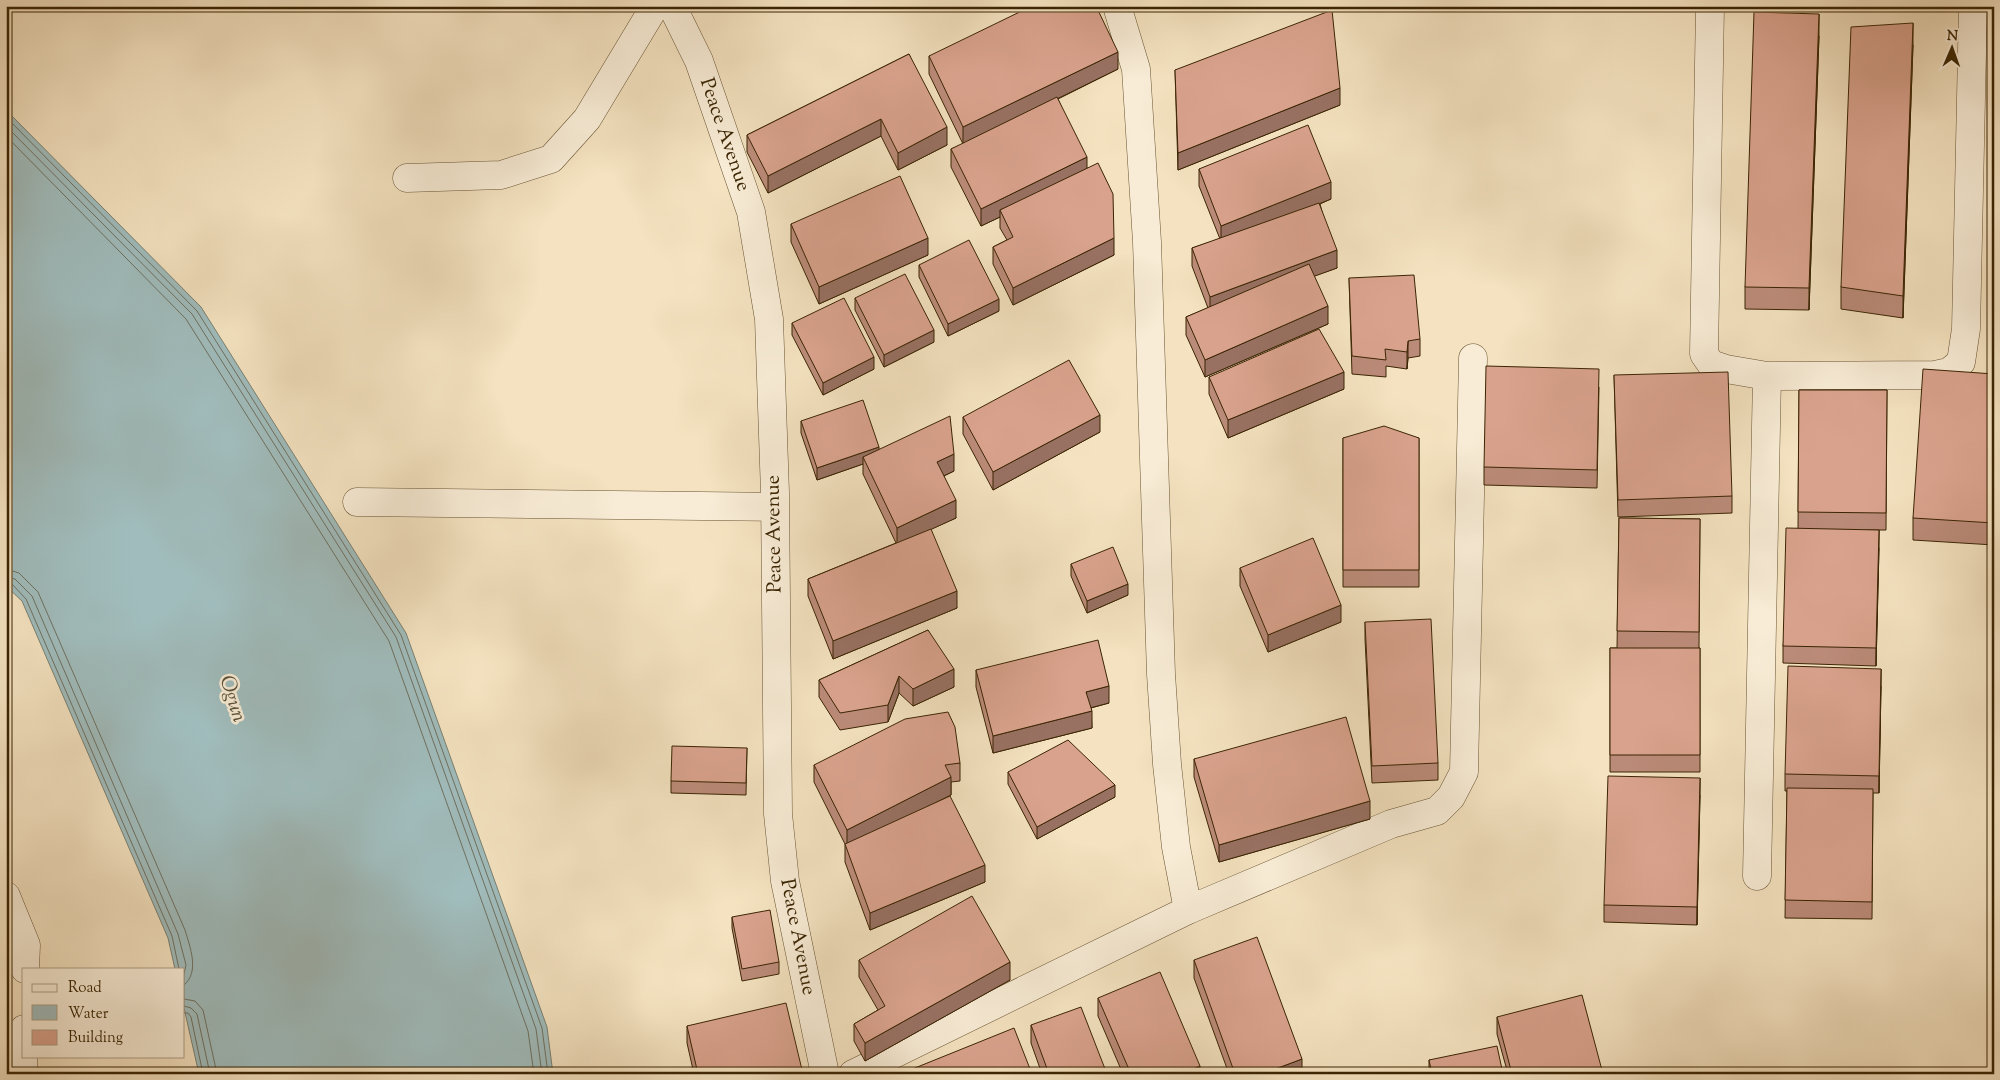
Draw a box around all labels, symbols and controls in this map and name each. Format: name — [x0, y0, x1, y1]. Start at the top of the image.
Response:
north arrow — [1928, 22, 1978, 72]
text: N — [1946, 27, 1958, 47]
street label: Peace Avenue — [691, 74, 757, 196]
street label: Peace Avenue — [759, 475, 791, 593]
water label: Ogun — [211, 672, 253, 726]
street label: Peace Avenue — [771, 876, 823, 998]
legend — [22, 968, 185, 1058]
text: Road — [68, 978, 102, 999]
text: Water — [68, 1004, 109, 1025]
text: Building — [68, 1028, 123, 1049]

